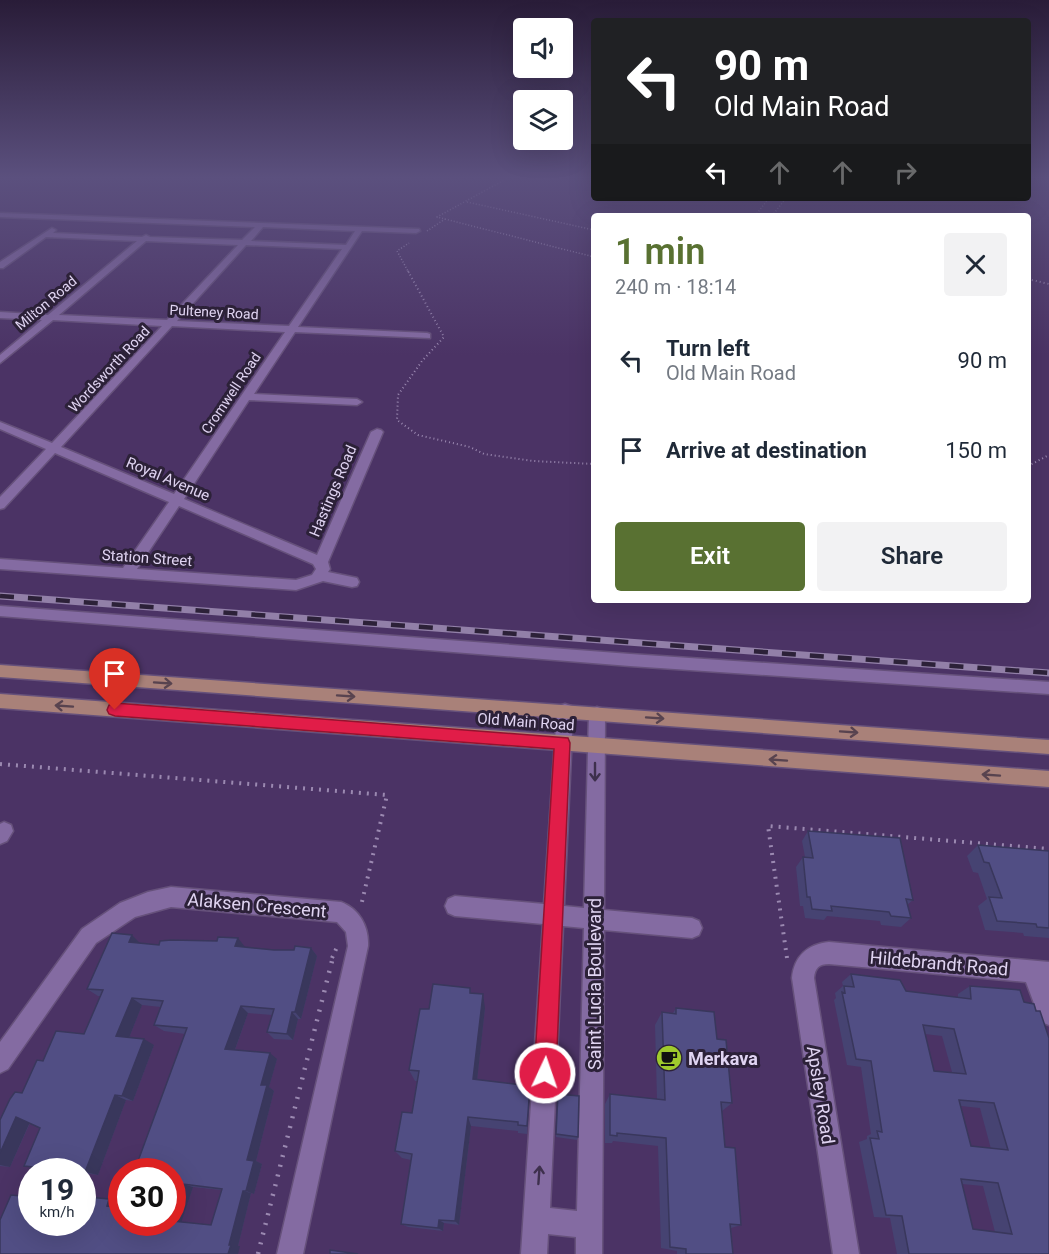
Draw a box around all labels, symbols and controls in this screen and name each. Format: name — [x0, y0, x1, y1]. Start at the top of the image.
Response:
map controls — [513, 18, 573, 150]
button: sound — [513, 18, 573, 78]
text: 90 m — [714, 41, 809, 90]
icon: left — [615, 42, 693, 120]
button: layers — [513, 90, 573, 150]
text: Old Main Road — [714, 91, 889, 123]
icon: left — [700, 156, 733, 189]
icon: ahead — [763, 156, 796, 189]
icon: ahead — [826, 156, 859, 189]
icon: right — [889, 156, 922, 189]
text: 1 min — [615, 231, 705, 273]
button: close — [944, 233, 1007, 296]
street label: Milton Road — [12, 273, 80, 333]
text: 240 m · 18:14 — [615, 275, 736, 299]
street label: Pulteney Road — [169, 302, 259, 322]
street label: Wordsworth Road — [65, 323, 153, 415]
text: Turn left — [666, 336, 750, 361]
icon: left — [615, 344, 648, 377]
text: 90 m — [958, 348, 1007, 373]
street label: Cromwell Road — [198, 349, 264, 437]
text: Old Main Road — [666, 361, 796, 385]
icon: arrive — [615, 434, 648, 467]
text: Arrive at destination — [666, 438, 867, 463]
text: 150 m — [945, 438, 1007, 463]
street label: Hastings Road — [306, 442, 360, 540]
street label: Royal Avenue — [123, 453, 213, 505]
button: Exit — [615, 522, 805, 591]
button: Share — [817, 522, 1007, 591]
street label: Station Street — [101, 546, 193, 570]
pin — [89, 648, 140, 710]
icon: arrive — [98, 657, 131, 690]
one-way arrow — [153, 678, 173, 689]
one-way arrow — [335, 691, 355, 702]
one-way arrow — [55, 700, 75, 711]
street label: Old Main Road — [477, 710, 575, 734]
one-way arrow — [644, 713, 664, 724]
one-way arrow — [839, 727, 859, 738]
one-way arrow — [769, 754, 789, 765]
one-way arrow — [589, 762, 601, 782]
one-way arrow — [981, 770, 1001, 781]
street label: Alaksen Crescent — [187, 888, 328, 922]
street label: Saint Lucia Boulevard — [584, 898, 605, 1070]
street label: Hildebrandt Road — [869, 946, 1009, 980]
position arrow — [513, 1041, 577, 1105]
cafe icon: Merkava — [654, 1043, 684, 1073]
street label: Apsley Road — [803, 1044, 839, 1146]
place label: Merkava — [688, 1048, 758, 1069]
speed limit sign: 30 — [108, 1158, 186, 1236]
one-way arrow — [534, 1165, 545, 1185]
text: 19 — [40, 1172, 74, 1207]
text: km/h — [39, 1203, 75, 1221]

